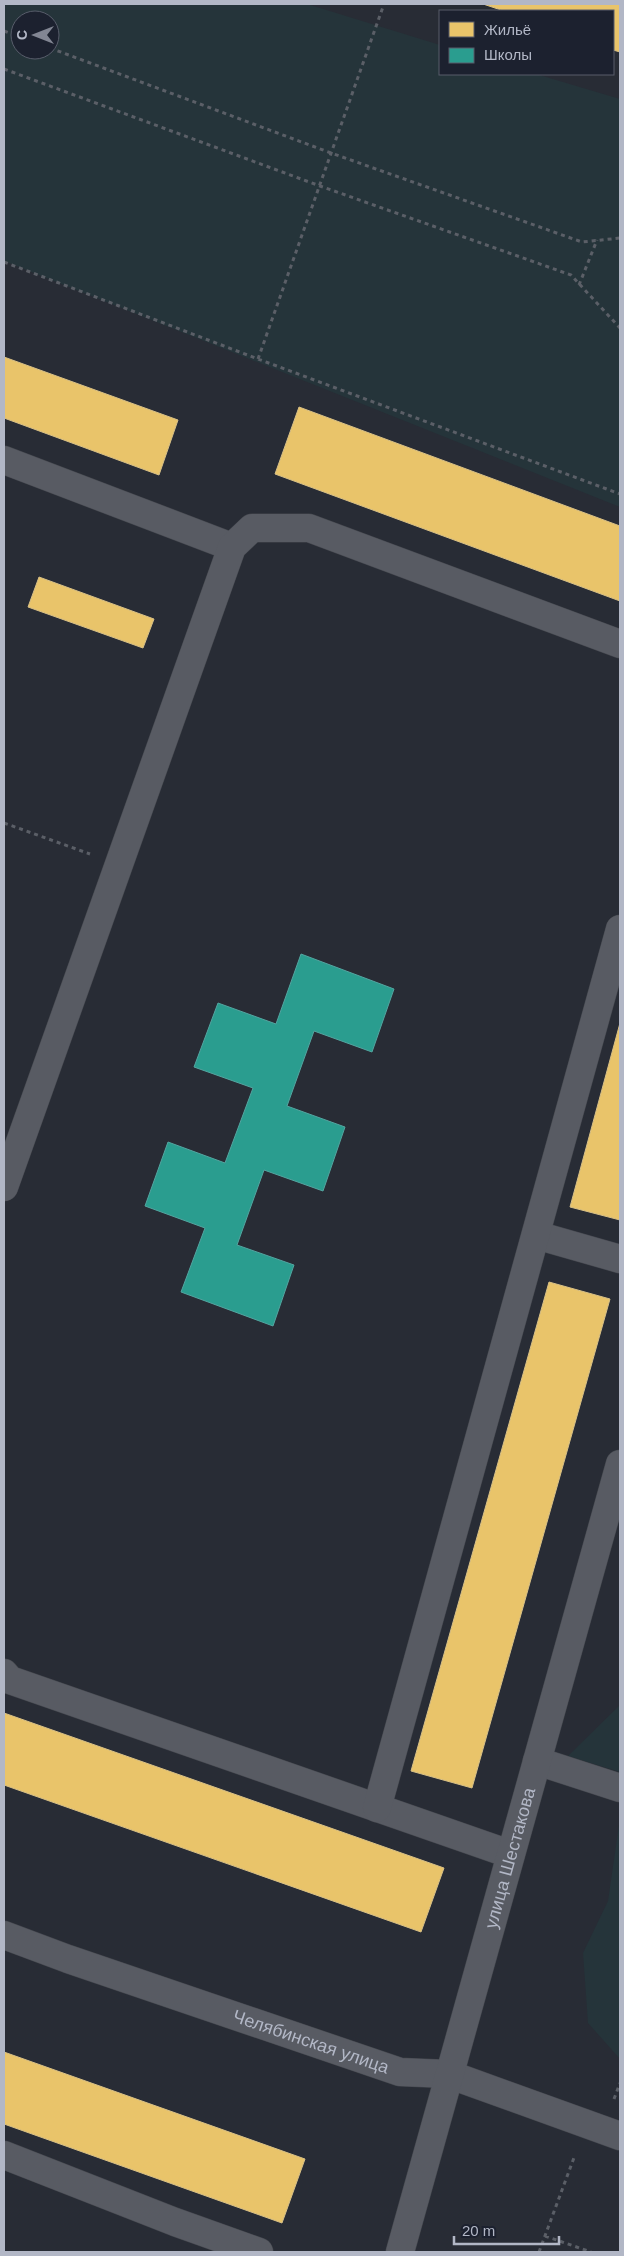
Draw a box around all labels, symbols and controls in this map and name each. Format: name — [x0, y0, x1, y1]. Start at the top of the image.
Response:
north arrow — [10, 10, 60, 60]
legend — [439, 10, 614, 75]
text: Жильё — [484, 21, 531, 38]
text: С — [14, 30, 30, 40]
text: Школы — [484, 46, 532, 63]
street label: улица Шестакова — [481, 1784, 539, 1931]
street label: Челябинская улица — [230, 2006, 393, 2078]
scale bar — [454, 2214, 559, 2246]
text: 20 m — [462, 2222, 495, 2239]

